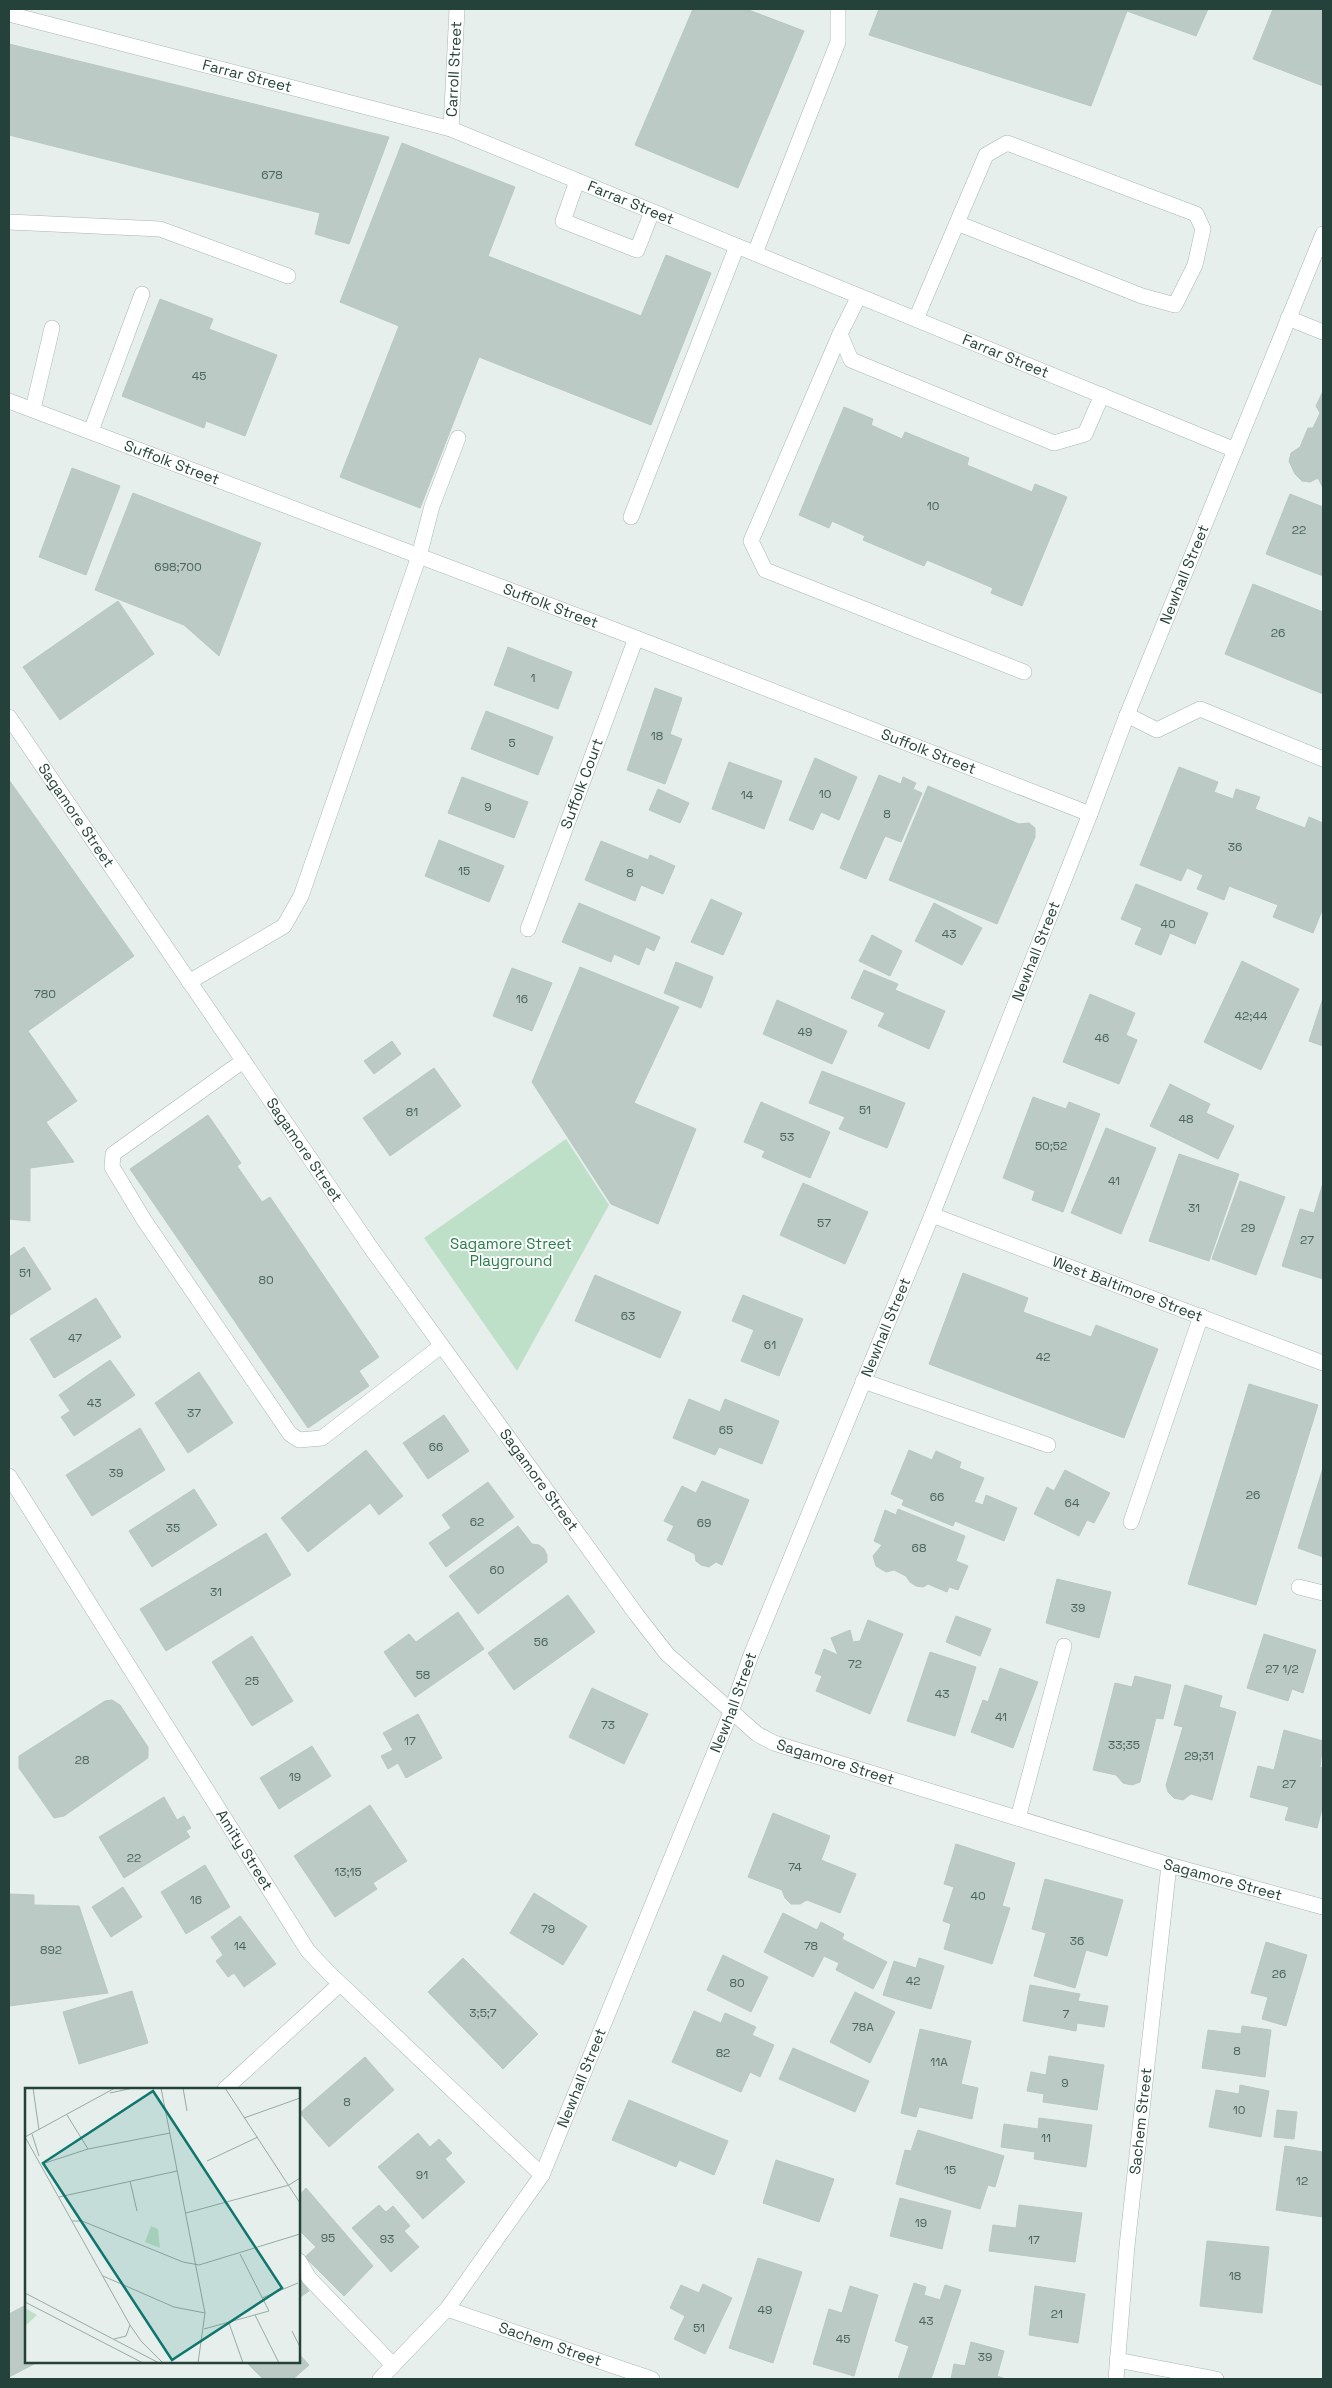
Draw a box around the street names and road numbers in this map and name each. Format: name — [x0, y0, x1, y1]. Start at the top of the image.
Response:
street label: Carroll Street — [442, 21, 465, 117]
street label: Farrar Street — [200, 55, 294, 96]
street label: Farrar Street — [585, 176, 677, 228]
street label: Farrar Street — [960, 329, 1052, 382]
street label: Suffolk Street — [122, 435, 222, 489]
street label: Newhall Street — [1155, 522, 1213, 627]
street label: Suffolk Street — [501, 579, 601, 632]
street label: Suffolk Street — [878, 724, 979, 778]
street label: Suffolk Court — [556, 736, 607, 831]
street label: Sagamore Street — [34, 759, 119, 871]
street label: Newhall Street — [1007, 898, 1064, 1004]
street label: Sagamore Street — [262, 1094, 347, 1206]
street label: West Baltimore Street — [1050, 1251, 1206, 1326]
street label: Newhall Street — [856, 1275, 914, 1380]
street label: Sagamore Street — [496, 1425, 583, 1535]
street label: Newhall Street — [705, 1650, 760, 1755]
street label: Sagamore Street — [774, 1734, 897, 1789]
street label: Amity Street — [212, 1806, 277, 1894]
street label: Sagamore Street — [1161, 1854, 1284, 1904]
street label: Newhall Street — [552, 2025, 610, 2130]
street label: Sachem Street — [1125, 2067, 1156, 2176]
street label: Sachem Street — [496, 2317, 604, 2370]

